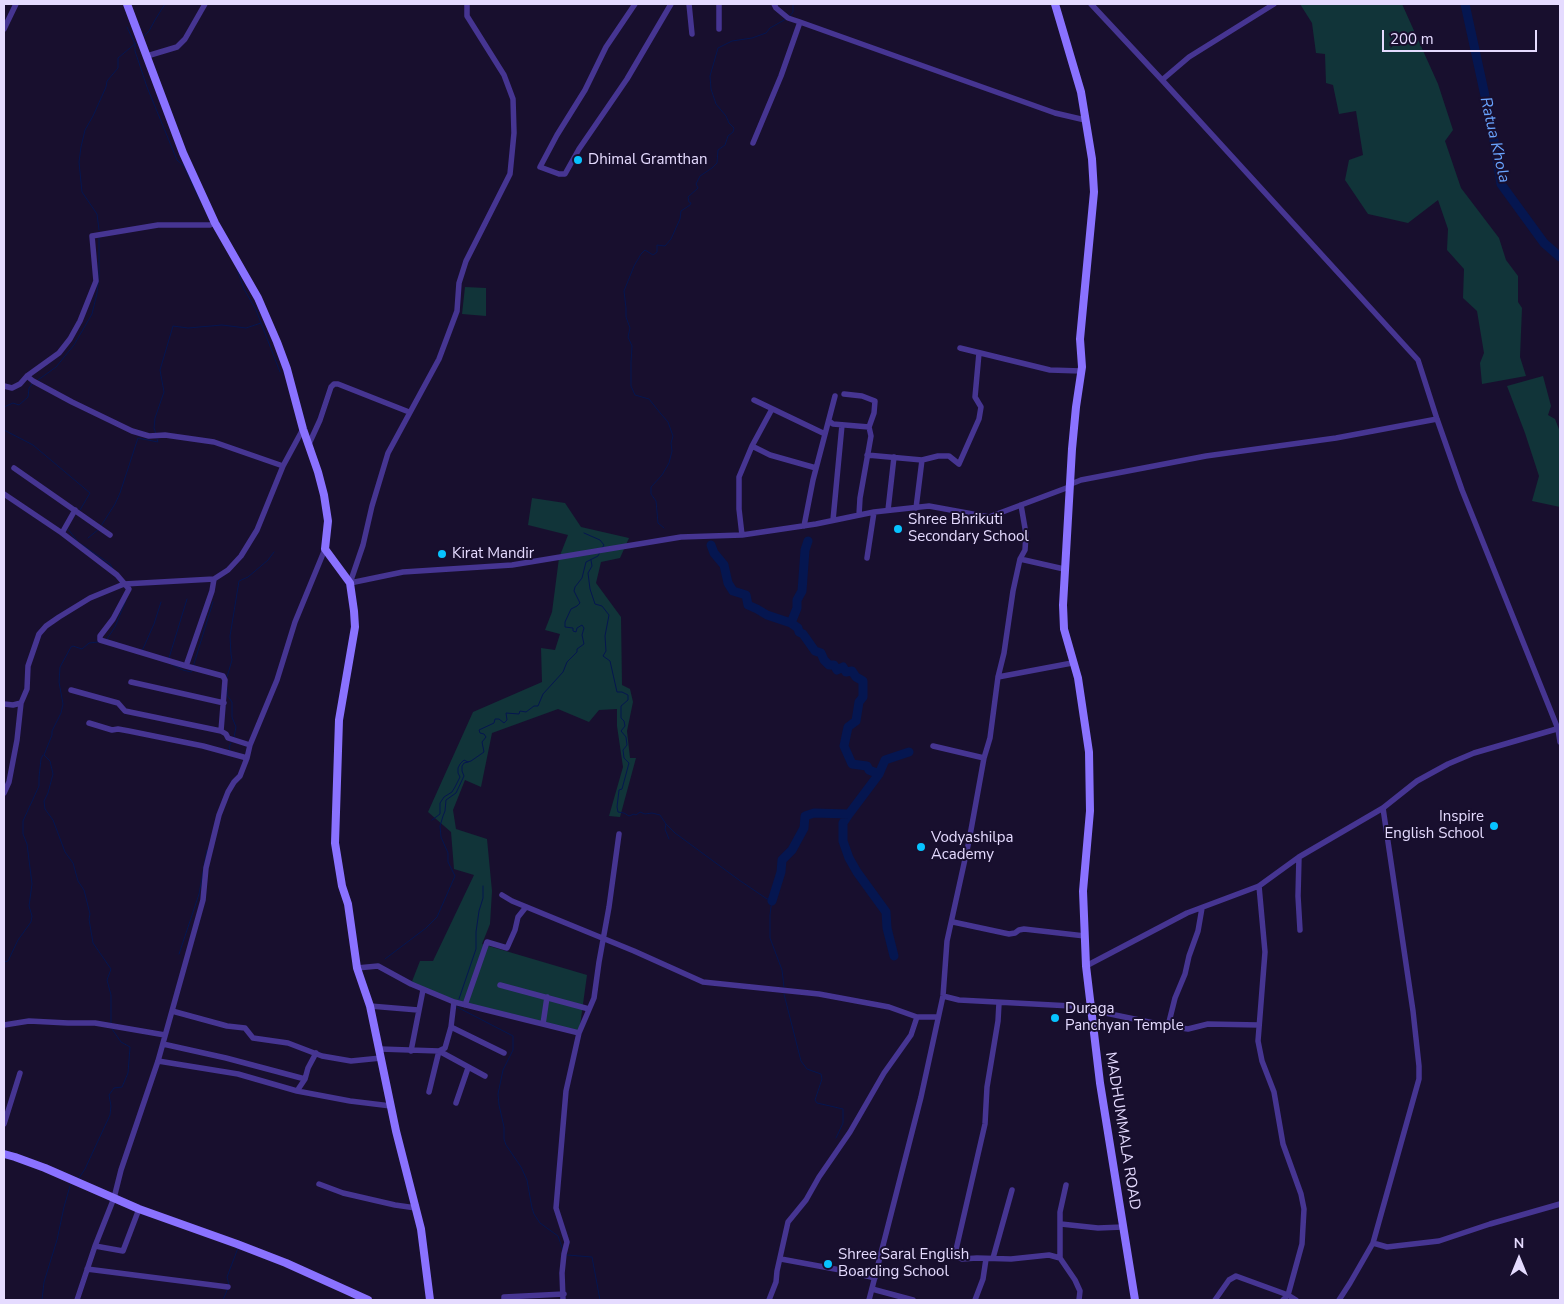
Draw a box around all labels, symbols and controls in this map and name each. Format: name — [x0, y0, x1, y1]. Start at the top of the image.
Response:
scale bar — [1384, 20, 1539, 52]
text: 200 m — [1390, 29, 1434, 49]
water label: Ratua Khola — [1475, 95, 1513, 185]
place label: Dhimal Gramthan — [588, 151, 707, 169]
marker: Dhimal Gramthan — [572, 154, 584, 166]
place label: Shree Bhrikuti Secondary School — [908, 511, 1029, 546]
marker: Shree Bhrikuti Secondary School — [892, 523, 904, 535]
place label: Kirat Mandir — [452, 545, 534, 563]
marker: Kirat Mandir — [436, 548, 448, 560]
place label: Inspire English School — [1385, 808, 1484, 843]
marker: Inspire English School — [1488, 820, 1500, 832]
place label: Vodyashilpa Academy — [931, 829, 1013, 864]
marker: Vodyashilpa Academy — [915, 841, 927, 853]
place label: Duraga Panchyan Temple — [1065, 1000, 1184, 1035]
marker: Duraga Panchyan Temple — [1049, 1012, 1061, 1024]
street label: MADHUMMALA ROAD — [1101, 1051, 1143, 1211]
north arrow — [1494, 1234, 1544, 1284]
text: N — [1514, 1234, 1524, 1253]
place label: Shree Saral English Boarding School — [838, 1246, 969, 1281]
marker: Shree Saral English Boarding School — [822, 1258, 834, 1270]

